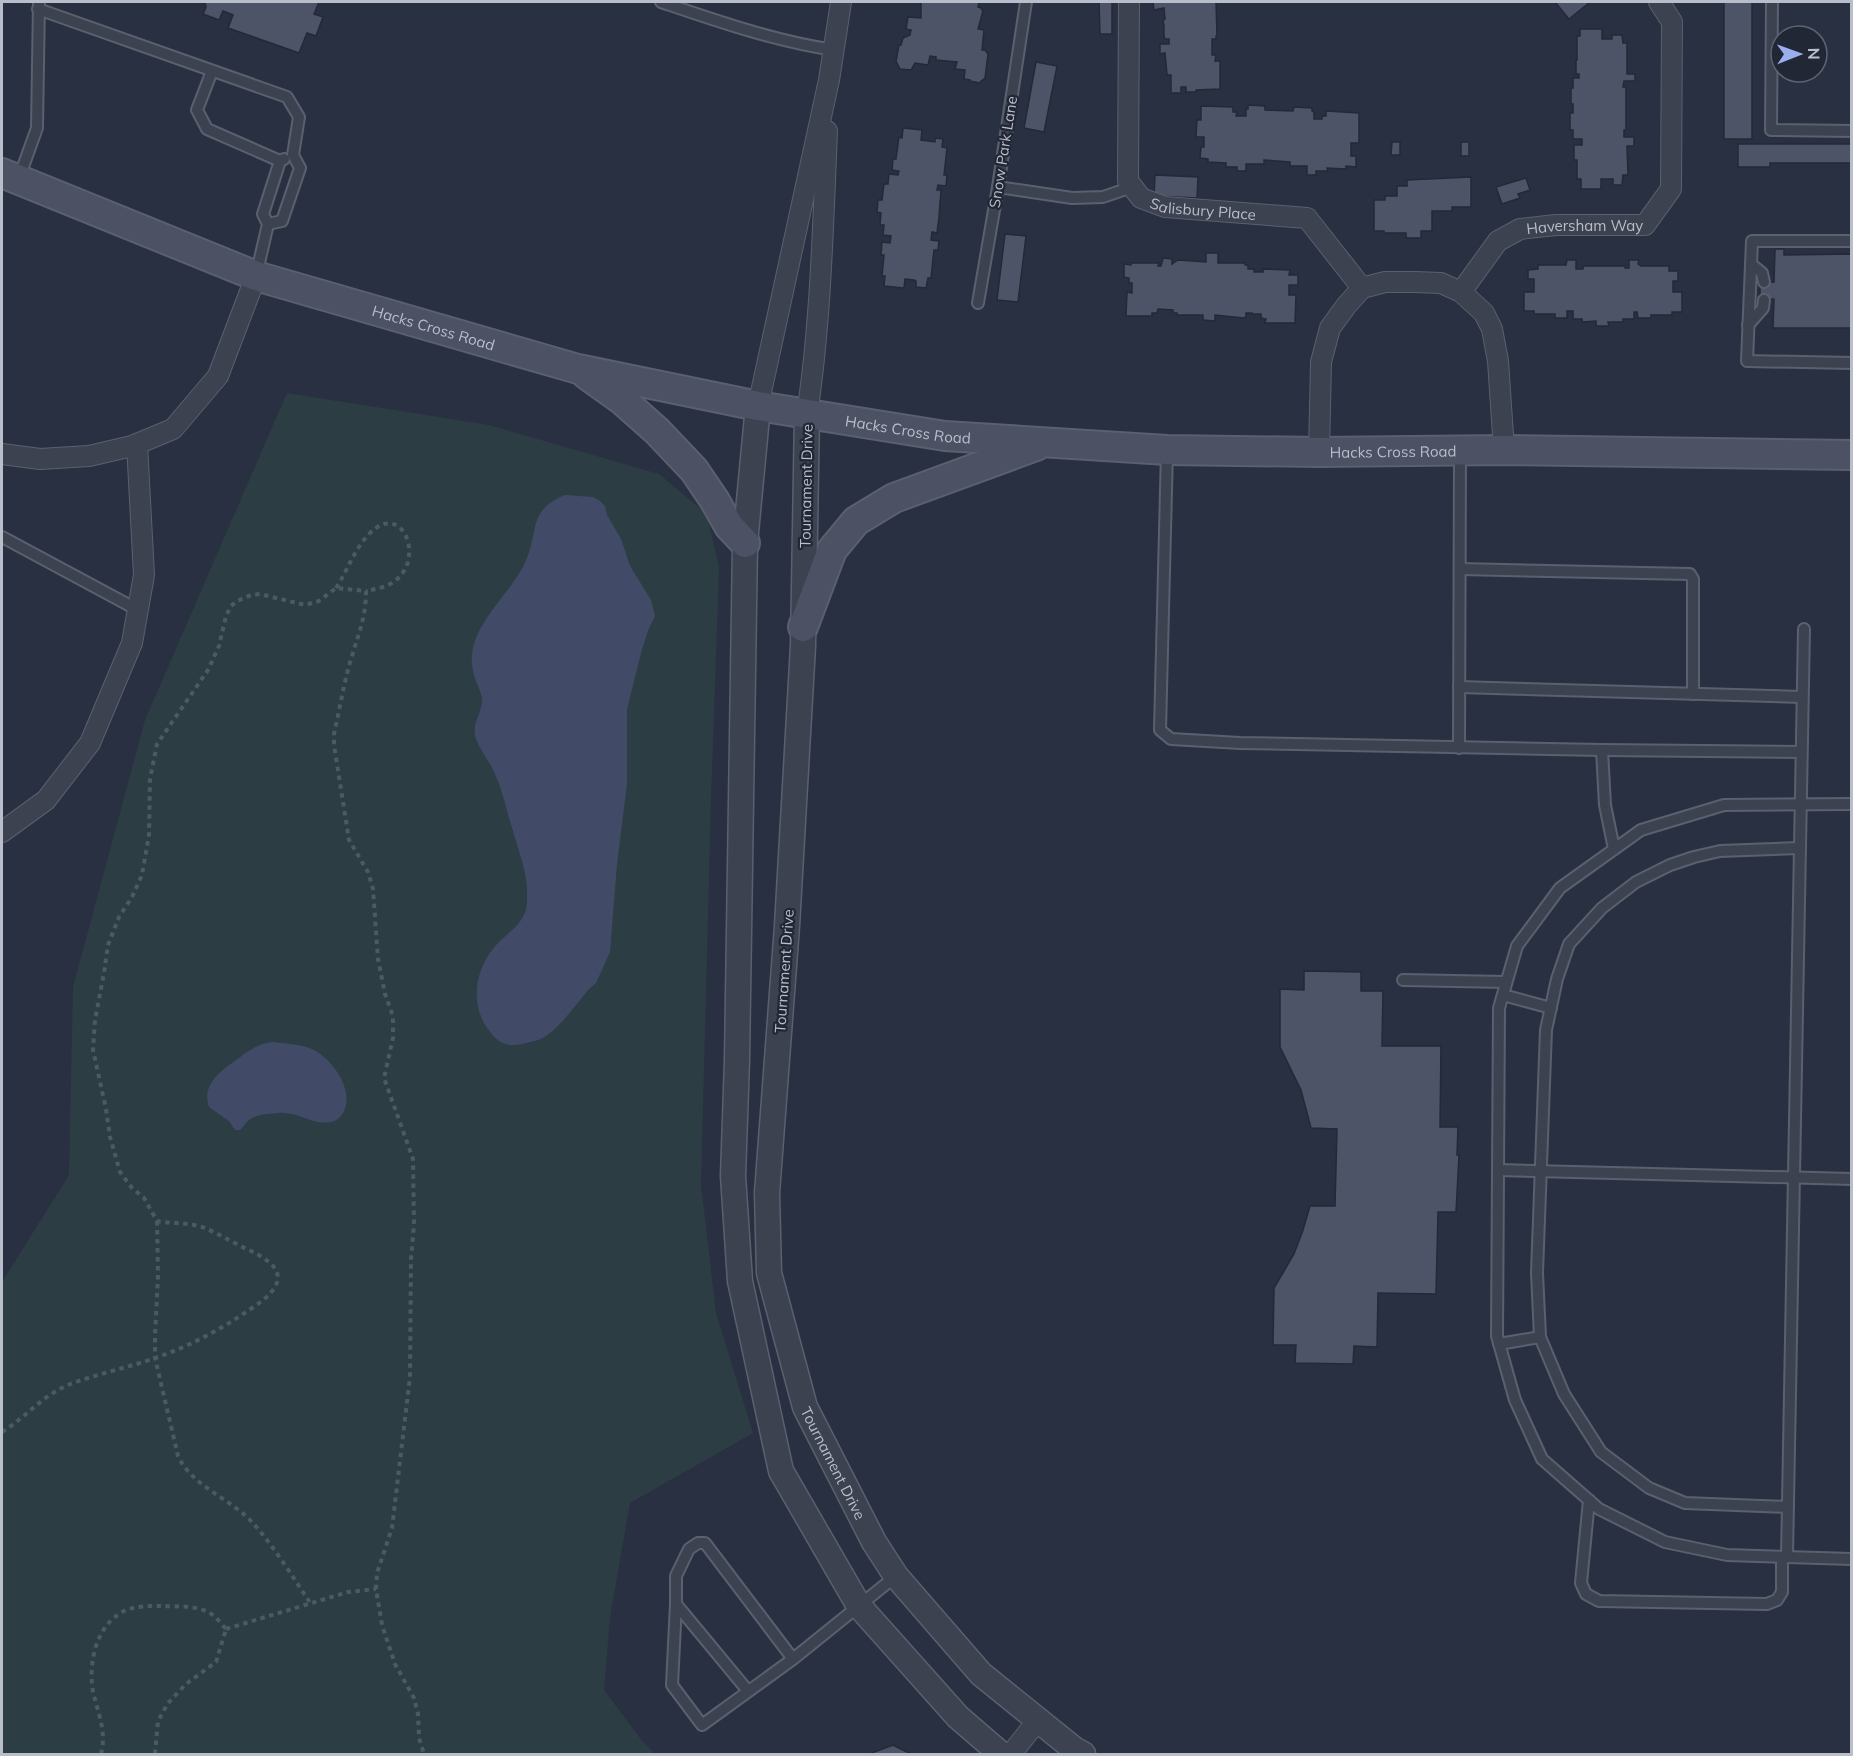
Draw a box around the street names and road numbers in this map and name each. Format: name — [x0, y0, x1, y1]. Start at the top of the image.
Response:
street label: Snow Park Lane — [985, 95, 1021, 209]
street label: Salisbury Place — [1147, 193, 1257, 224]
street label: Haversham Way — [1525, 216, 1643, 238]
street label: Hacks Cross Road — [370, 301, 497, 354]
street label: Hacks Cross Road — [844, 411, 972, 447]
street label: Tournament Drive — [795, 424, 817, 548]
street label: Hacks Cross Road — [1330, 441, 1457, 461]
street label: Tournament Drive — [770, 909, 798, 1033]
street label: Tournament Drive — [797, 1404, 870, 1523]

